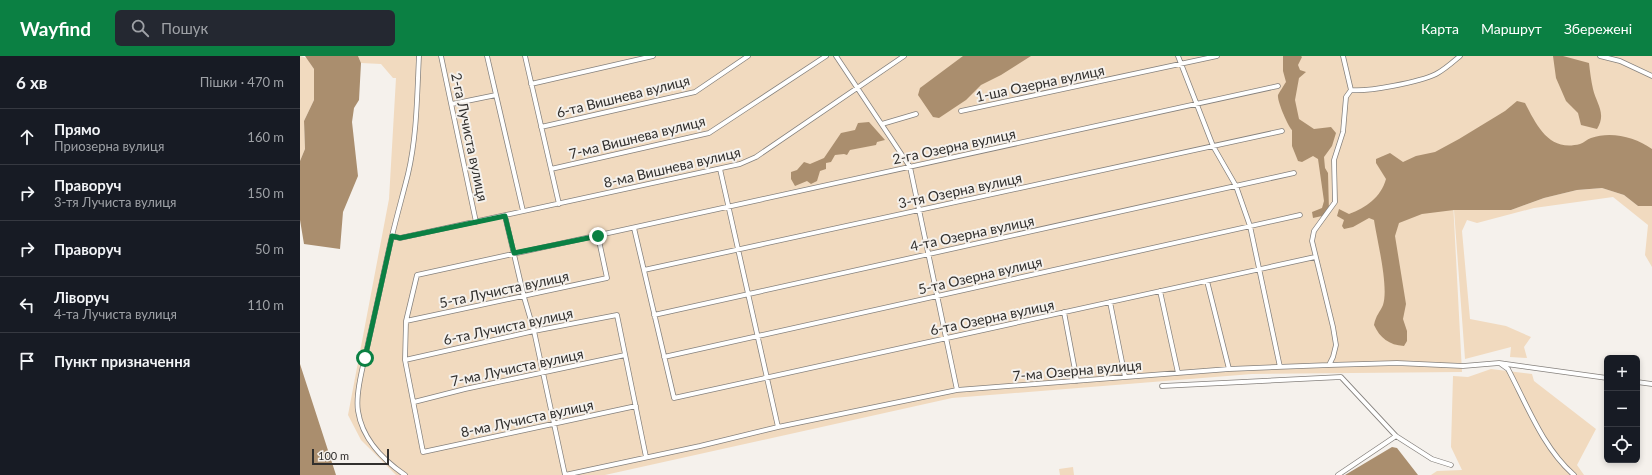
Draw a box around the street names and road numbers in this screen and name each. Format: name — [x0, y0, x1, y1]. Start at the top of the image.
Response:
street label: 1-ша Озерна вулиця — [974, 61, 1106, 105]
street label: 2-га Лучиста вулиця — [448, 71, 492, 203]
street label: 6-та Вишнева вулиця — [555, 71, 691, 121]
street label: 7-ма Вишнева вулиця — [567, 112, 707, 162]
street label: 2-га Озерна вулиця — [891, 125, 1017, 167]
street label: 8-ма Вишнева вулиця — [602, 143, 742, 191]
street label: 3-тя Озерна вулиця — [897, 169, 1023, 211]
street label: 4-та Озерна вулиця — [908, 212, 1036, 254]
street label: 5-та Озерна вулиця — [916, 252, 1044, 298]
street label: 5-та Лучиста вулиця — [438, 267, 570, 311]
street label: 6-та Озерна вулиця — [928, 296, 1056, 338]
street label: 6-та Лучиста вулиця — [442, 304, 574, 348]
street label: 7-ма Лучиста вулиця — [449, 345, 585, 389]
street label: 7-ма Озерна вулиця — [1012, 356, 1142, 384]
street label: 8-ма Лучиста вулиця — [459, 396, 595, 440]

